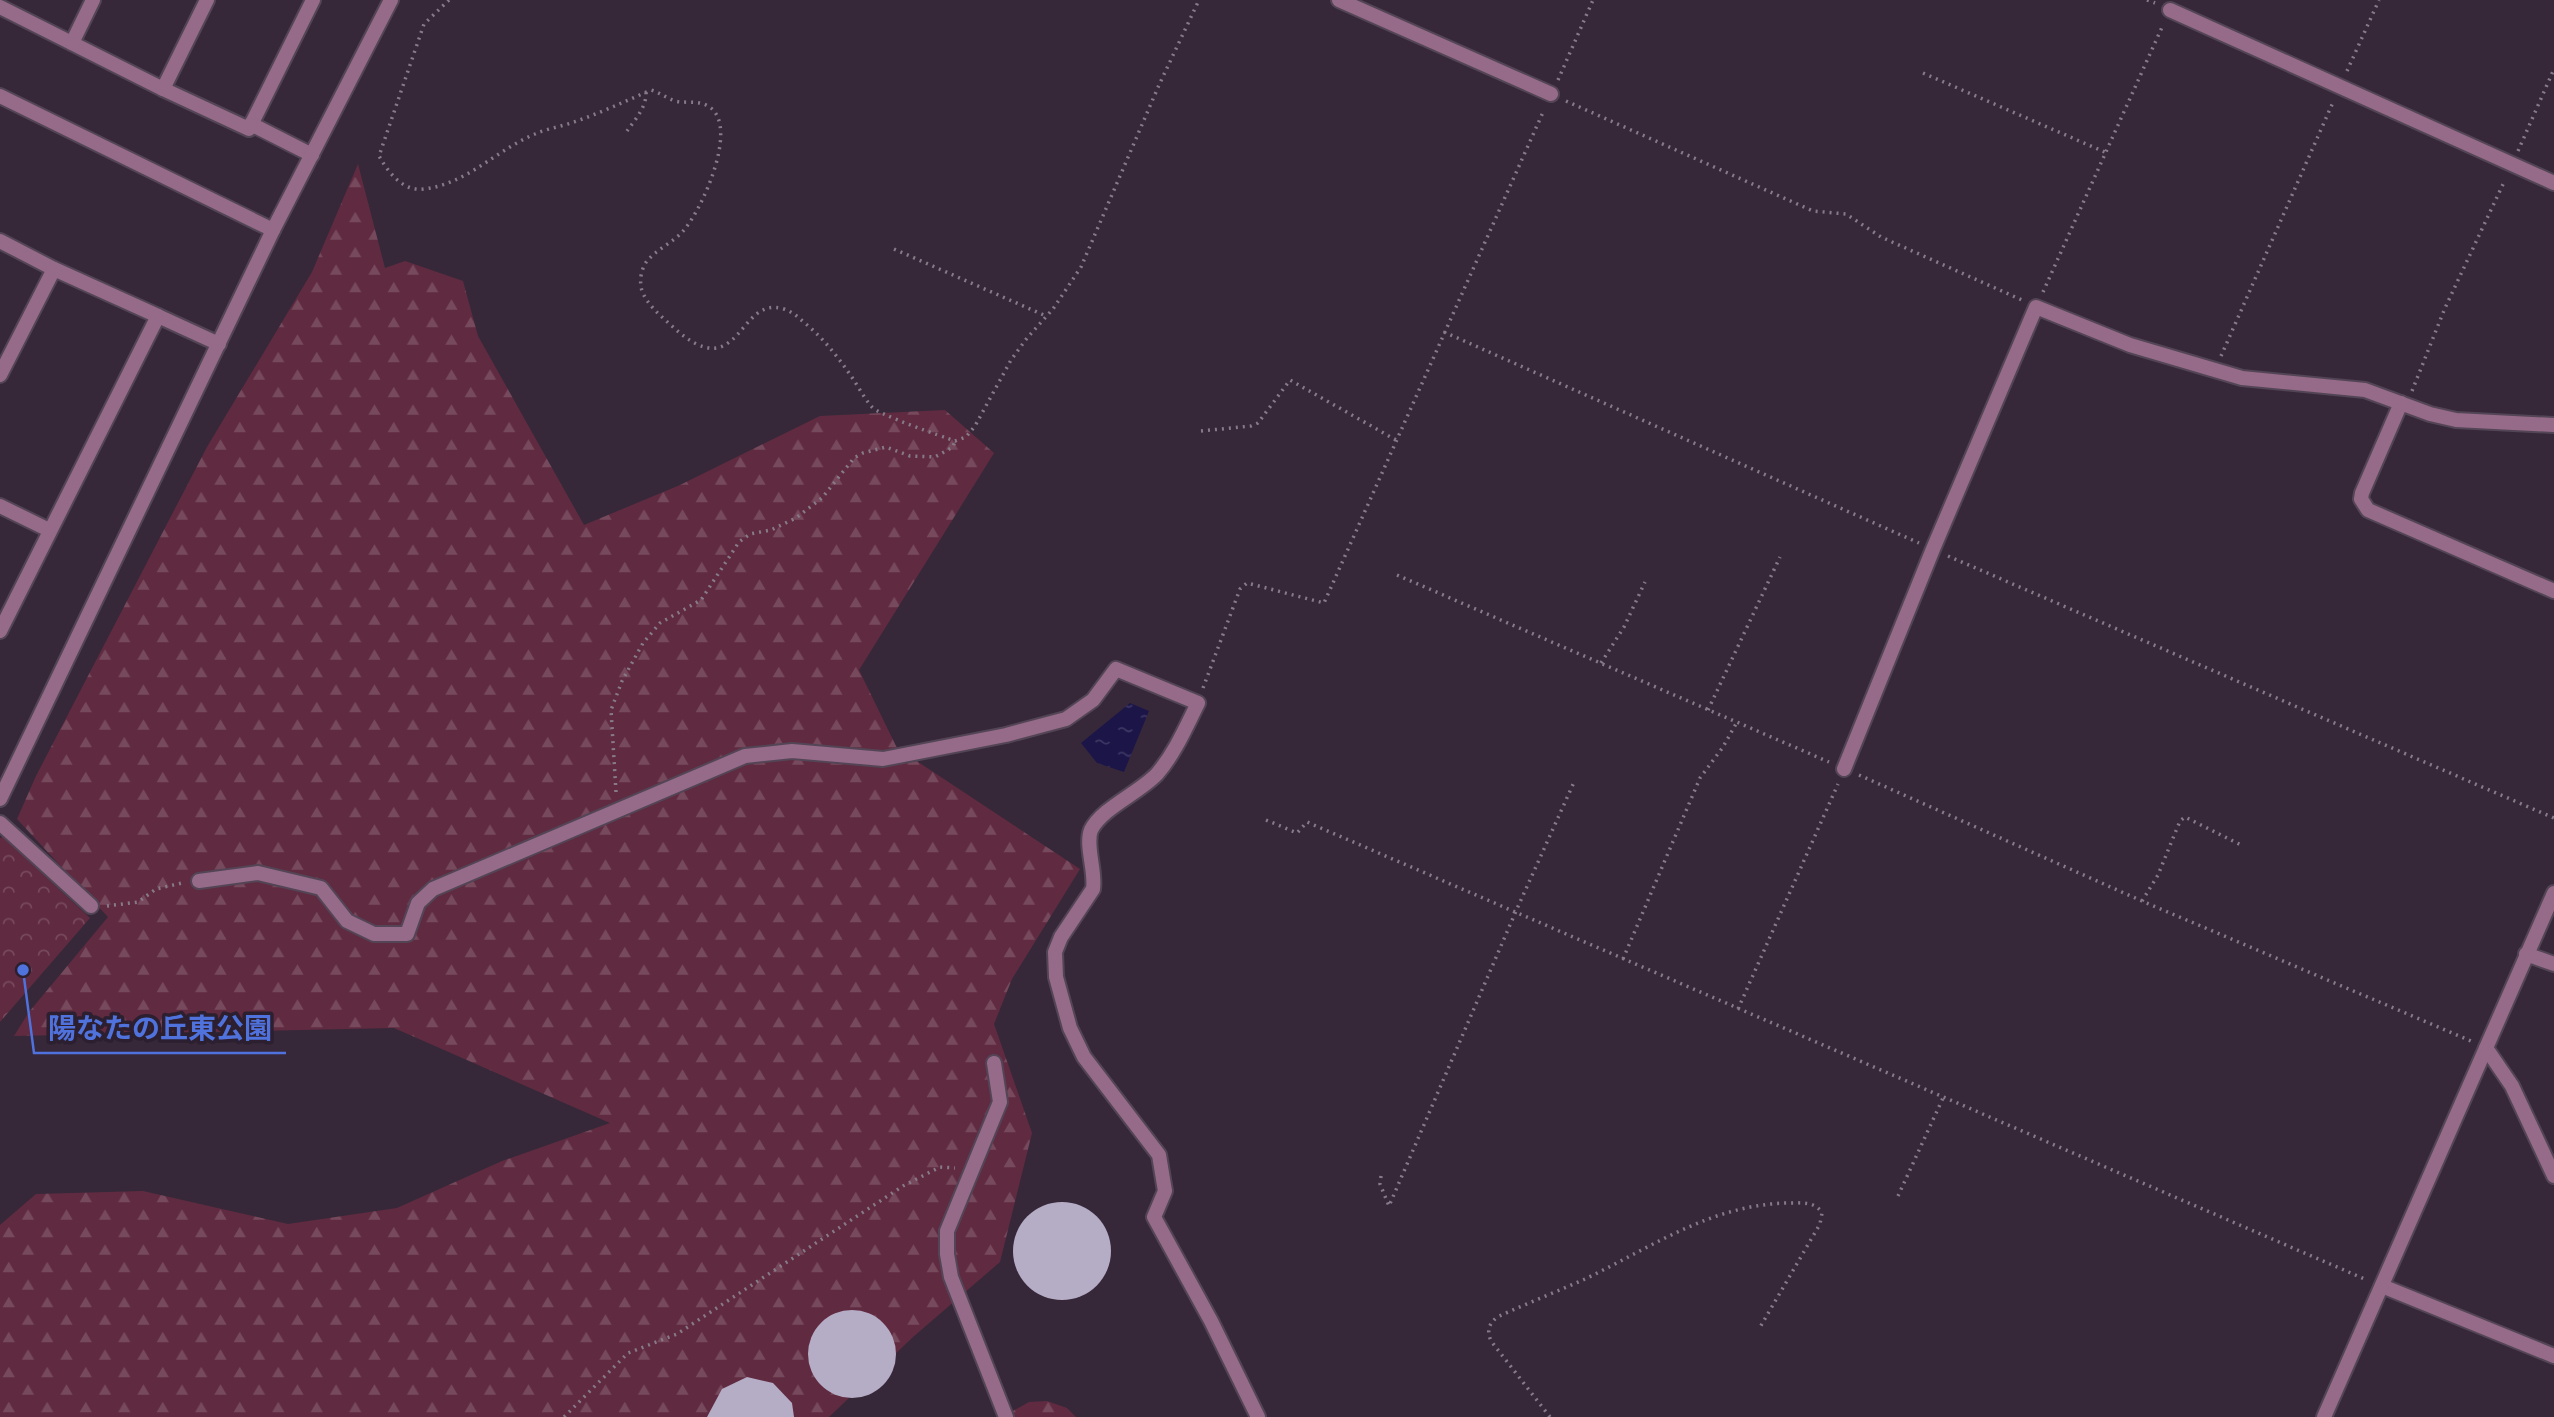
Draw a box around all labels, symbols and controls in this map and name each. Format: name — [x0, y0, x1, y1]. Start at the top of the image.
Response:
callout: 陽なたの丘東公園 — [34, 1004, 286, 1053]
text: 陽なたの丘東公園 — [48, 1013, 272, 1046]

